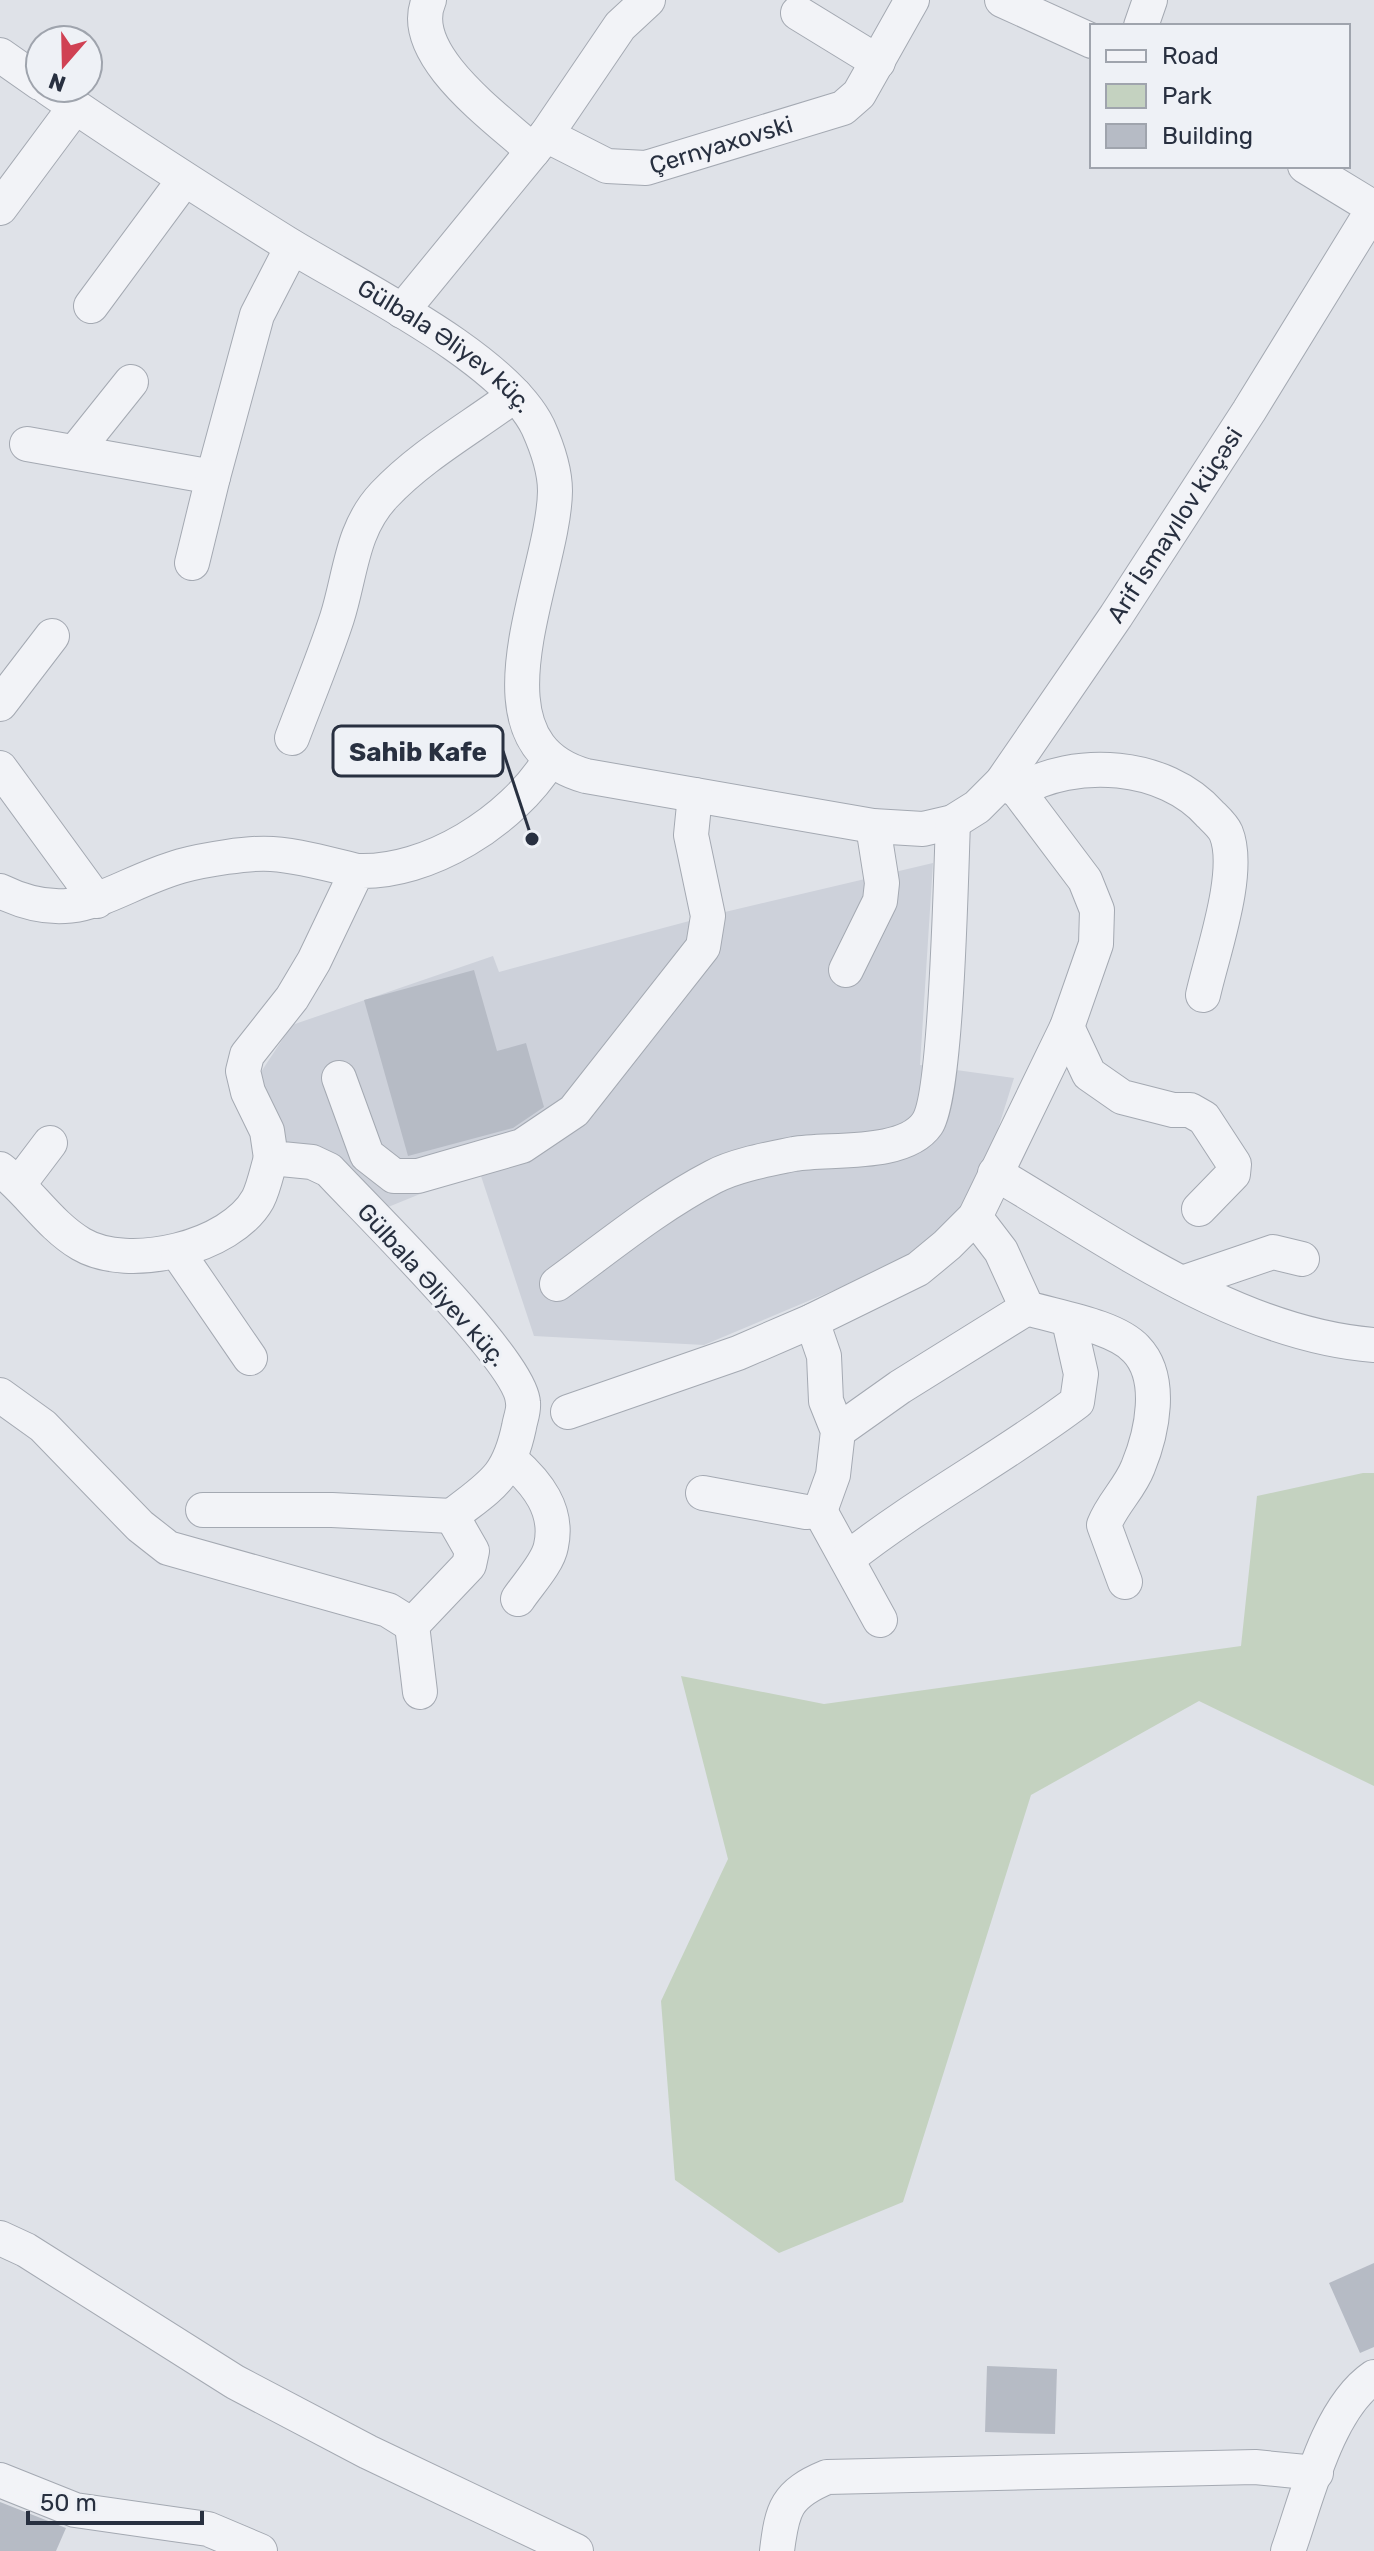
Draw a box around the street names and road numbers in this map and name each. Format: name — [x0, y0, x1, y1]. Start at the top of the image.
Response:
street label: Çernyaxovski — [646, 110, 796, 180]
street label: Gülbala Əliyev küç. — [353, 273, 538, 418]
street label: Arif İsmayılov küçəsi — [1101, 422, 1249, 628]
street label: Gülbala Əliyev küç. — [352, 1198, 512, 1372]

